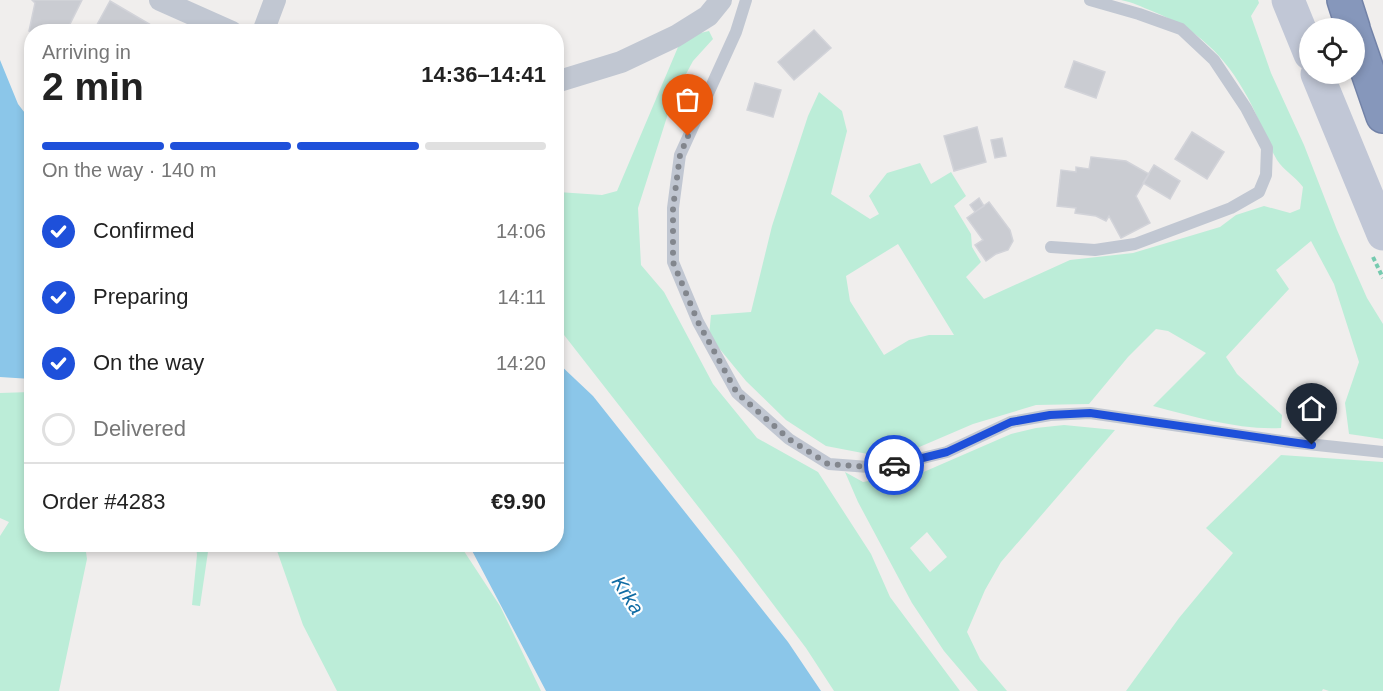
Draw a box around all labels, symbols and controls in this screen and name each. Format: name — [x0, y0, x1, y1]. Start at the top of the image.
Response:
map controls — [1299, 18, 1365, 84]
button: locate — [1299, 18, 1365, 84]
text: Arriving in — [42, 41, 131, 63]
text: 14:36–14:41 — [421, 62, 546, 87]
text: 2 min — [42, 65, 144, 108]
pin — [662, 74, 713, 136]
icon: bag — [671, 83, 704, 116]
text: On the way · 140 m — [42, 159, 217, 181]
icon: check — [42, 215, 75, 248]
text: Confirmed — [93, 218, 194, 243]
text: 14:06 — [496, 220, 546, 242]
icon: check — [42, 281, 75, 314]
text: Preparing — [93, 284, 188, 309]
text: 14:11 — [497, 286, 546, 308]
icon: check — [42, 347, 75, 380]
text: On the way — [93, 350, 204, 375]
text: 14:20 — [496, 352, 546, 374]
pin — [1286, 383, 1337, 445]
icon: home — [1295, 392, 1328, 425]
text: Delivered — [93, 416, 186, 441]
courier — [864, 435, 924, 495]
icon: car — [878, 449, 911, 482]
text: Order #4283 — [42, 489, 166, 514]
text: €9.90 — [491, 489, 546, 514]
water label: Krka — [608, 572, 648, 618]

